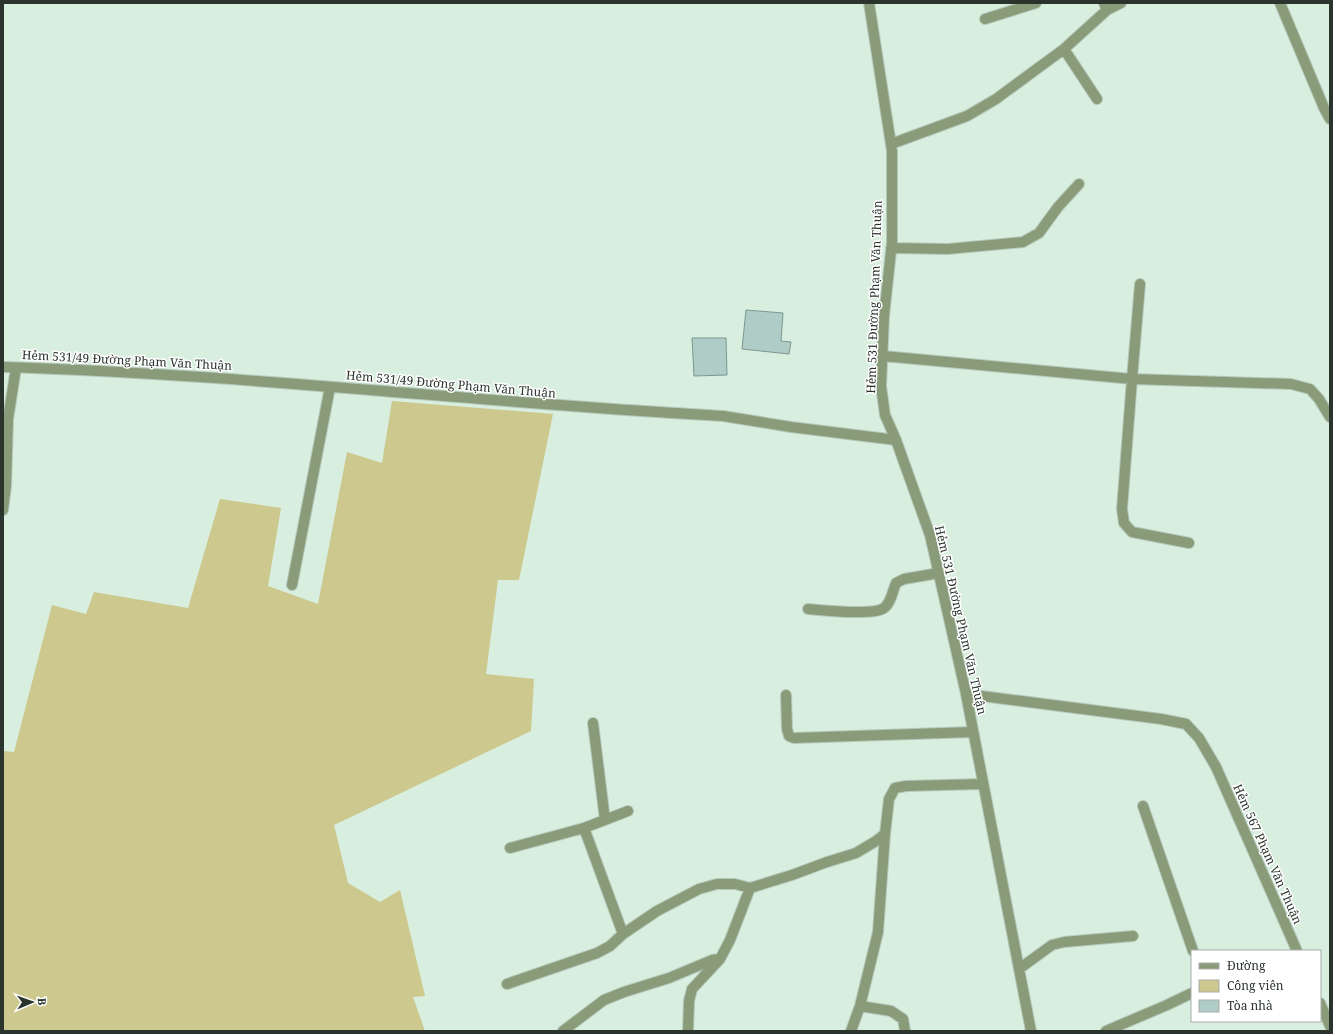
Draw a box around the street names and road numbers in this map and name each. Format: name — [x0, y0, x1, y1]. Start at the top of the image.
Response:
street label: Hẻm 531 Đường Phạm Văn Thuận — [862, 200, 886, 394]
street label: Hẻm 531/49 Đường Phạm Văn Thuận — [22, 346, 233, 374]
street label: Hẻm 531/49 Đường Phạm Văn Thuận — [345, 366, 557, 402]
street label: Hẻm 531 Đường Phạm Văn Thuận — [931, 524, 991, 716]
street label: Hẻm 567 Phạm Văn Thuận — [1229, 781, 1307, 927]

